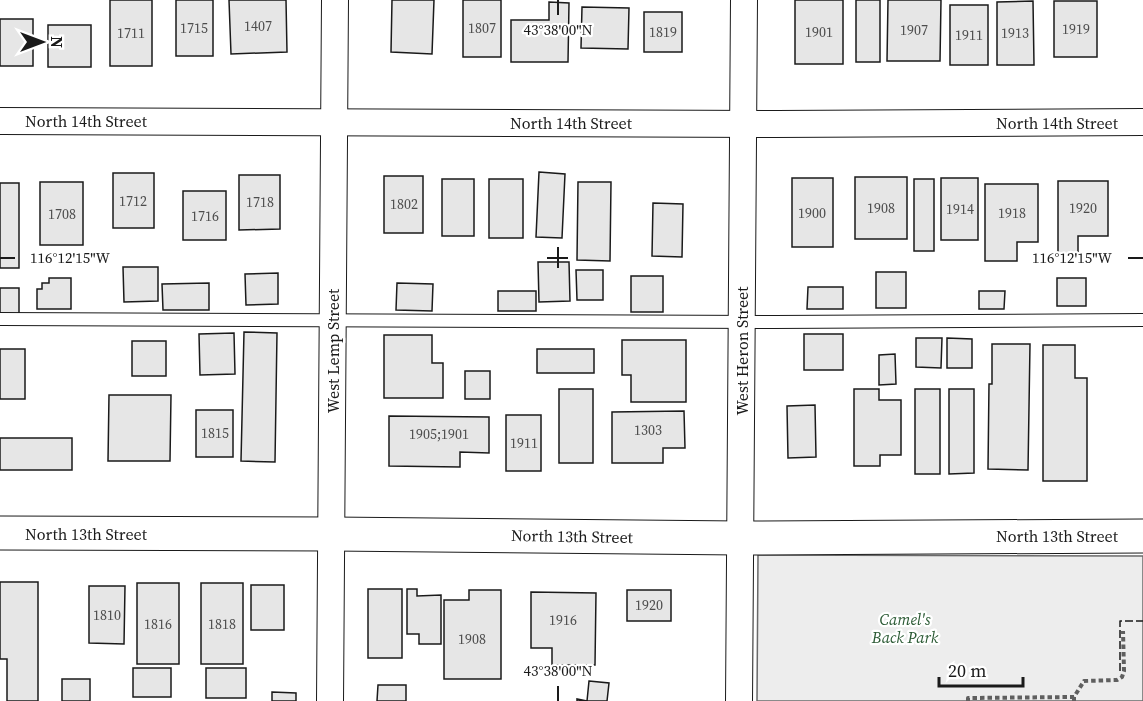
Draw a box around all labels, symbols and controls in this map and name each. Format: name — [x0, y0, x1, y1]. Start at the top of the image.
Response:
north arrow — [12, 12, 72, 72]
house number: 1407 — [244, 16, 272, 36]
house number: 1715 — [180, 18, 208, 38]
house number: 1807 — [468, 18, 496, 38]
text: 43°38'00"N — [523, 19, 593, 40]
house number: 1919 — [1062, 19, 1090, 39]
house number: 1907 — [900, 20, 928, 40]
house number: 1819 — [649, 22, 677, 42]
house number: 1901 — [805, 22, 833, 42]
house number: 1711 — [117, 23, 145, 43]
house number: 1913 — [1001, 23, 1029, 43]
house number: 1911 — [955, 25, 983, 45]
text: N — [46, 36, 68, 48]
street label: North 14th Street — [25, 110, 148, 132]
street label: North 14th Street — [510, 112, 633, 134]
street label: North 14th Street — [996, 112, 1119, 134]
house number: 1712 — [119, 191, 147, 211]
house number: 1718 — [246, 192, 274, 212]
house number: 1802 — [390, 194, 418, 214]
house number: 1908 — [867, 198, 895, 218]
house number: 1920 — [1069, 198, 1097, 218]
house number: 1914 — [946, 199, 974, 219]
house number: 1900 — [798, 203, 826, 223]
house number: 1918 — [998, 203, 1026, 223]
house number: 1708 — [48, 204, 76, 224]
house number: 1716 — [191, 206, 219, 226]
text: 116°12'15"W — [30, 247, 111, 268]
text: 116°12'15"W — [1032, 247, 1113, 268]
street label: West Heron Street — [731, 286, 753, 415]
street label: West Lemp Street — [322, 288, 344, 413]
house number: 1303 — [634, 420, 662, 440]
house number: 1815 — [201, 423, 229, 443]
house number: 1905;1901 — [409, 424, 469, 444]
house number: 1911 — [510, 433, 538, 453]
street label: North 13th Street — [25, 523, 148, 545]
street label: North 13th Street — [511, 524, 634, 548]
street label: North 13th Street — [996, 525, 1119, 547]
house number: 1920 — [635, 595, 663, 615]
house number: 1810 — [93, 605, 121, 625]
park label: Camel's Back Park — [871, 608, 939, 648]
house number: 1916 — [549, 610, 577, 630]
house number: 1816 — [144, 614, 172, 634]
house number: 1818 — [208, 614, 236, 634]
house number: 1908 — [458, 629, 486, 649]
scale bar — [939, 650, 1023, 688]
text: 20 m — [948, 658, 986, 683]
text: 43°38'00"N — [523, 660, 593, 681]

